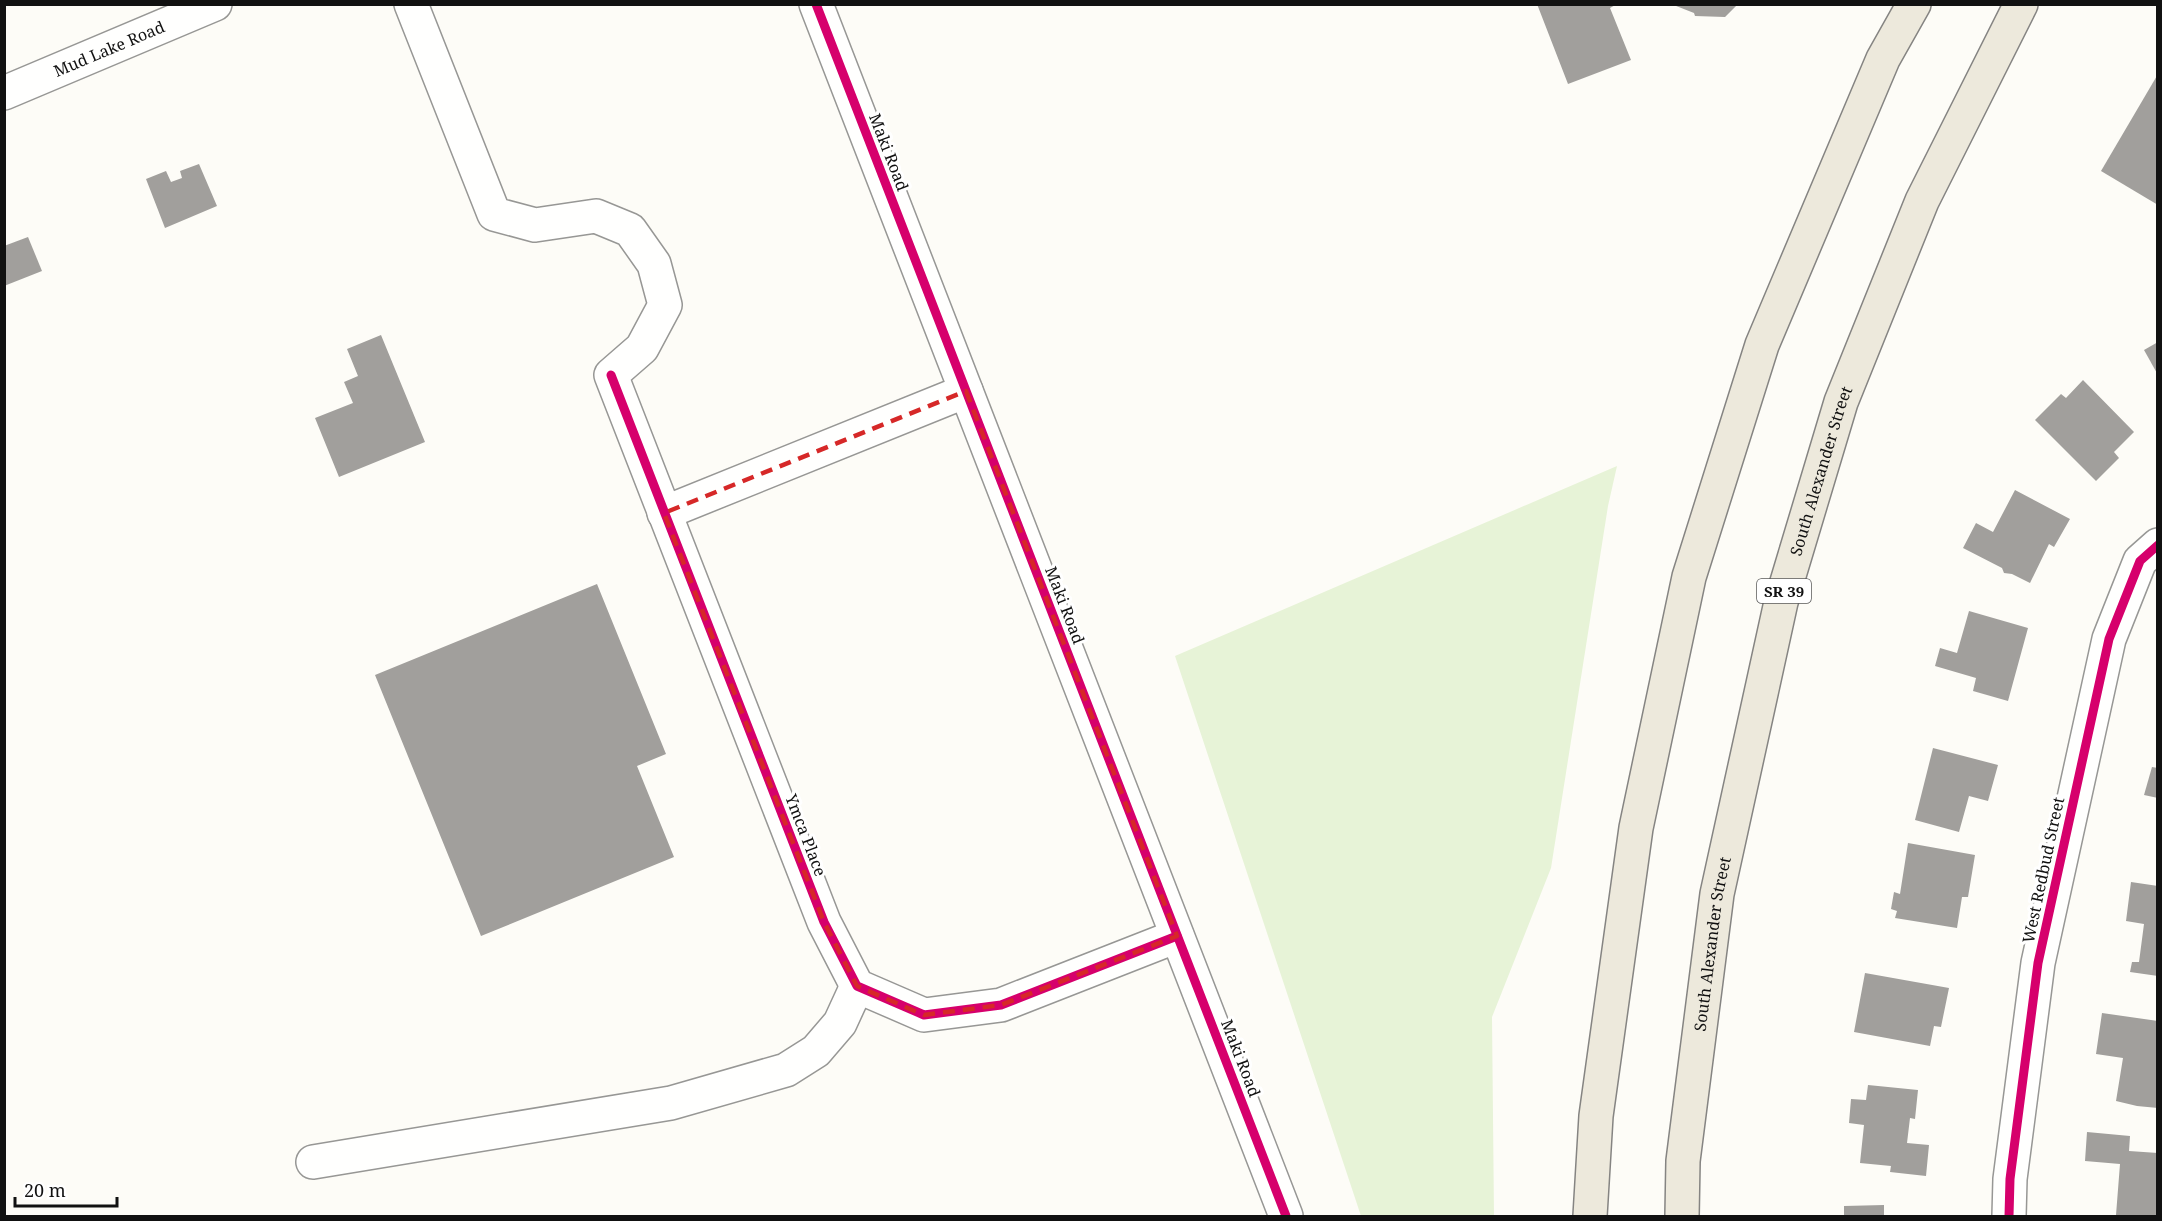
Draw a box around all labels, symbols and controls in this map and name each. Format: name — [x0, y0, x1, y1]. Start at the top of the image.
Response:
street label: Mud Lake Road — [50, 15, 168, 82]
street label: Maki Road — [864, 110, 914, 194]
street label: South Alexander Street — [1784, 382, 1857, 558]
street label: Maki Road — [1040, 563, 1090, 647]
road number: SR 39 — [1757, 579, 1811, 603]
street label: Ymca Place — [780, 790, 832, 879]
street label: West Redbud Street — [2017, 795, 2069, 945]
street label: South Alexander Street — [1689, 854, 1736, 1033]
street label: Maki Road — [1216, 1016, 1266, 1100]
scale bar — [15, 1170, 117, 1208]
text: 20 m — [24, 1178, 66, 1202]

